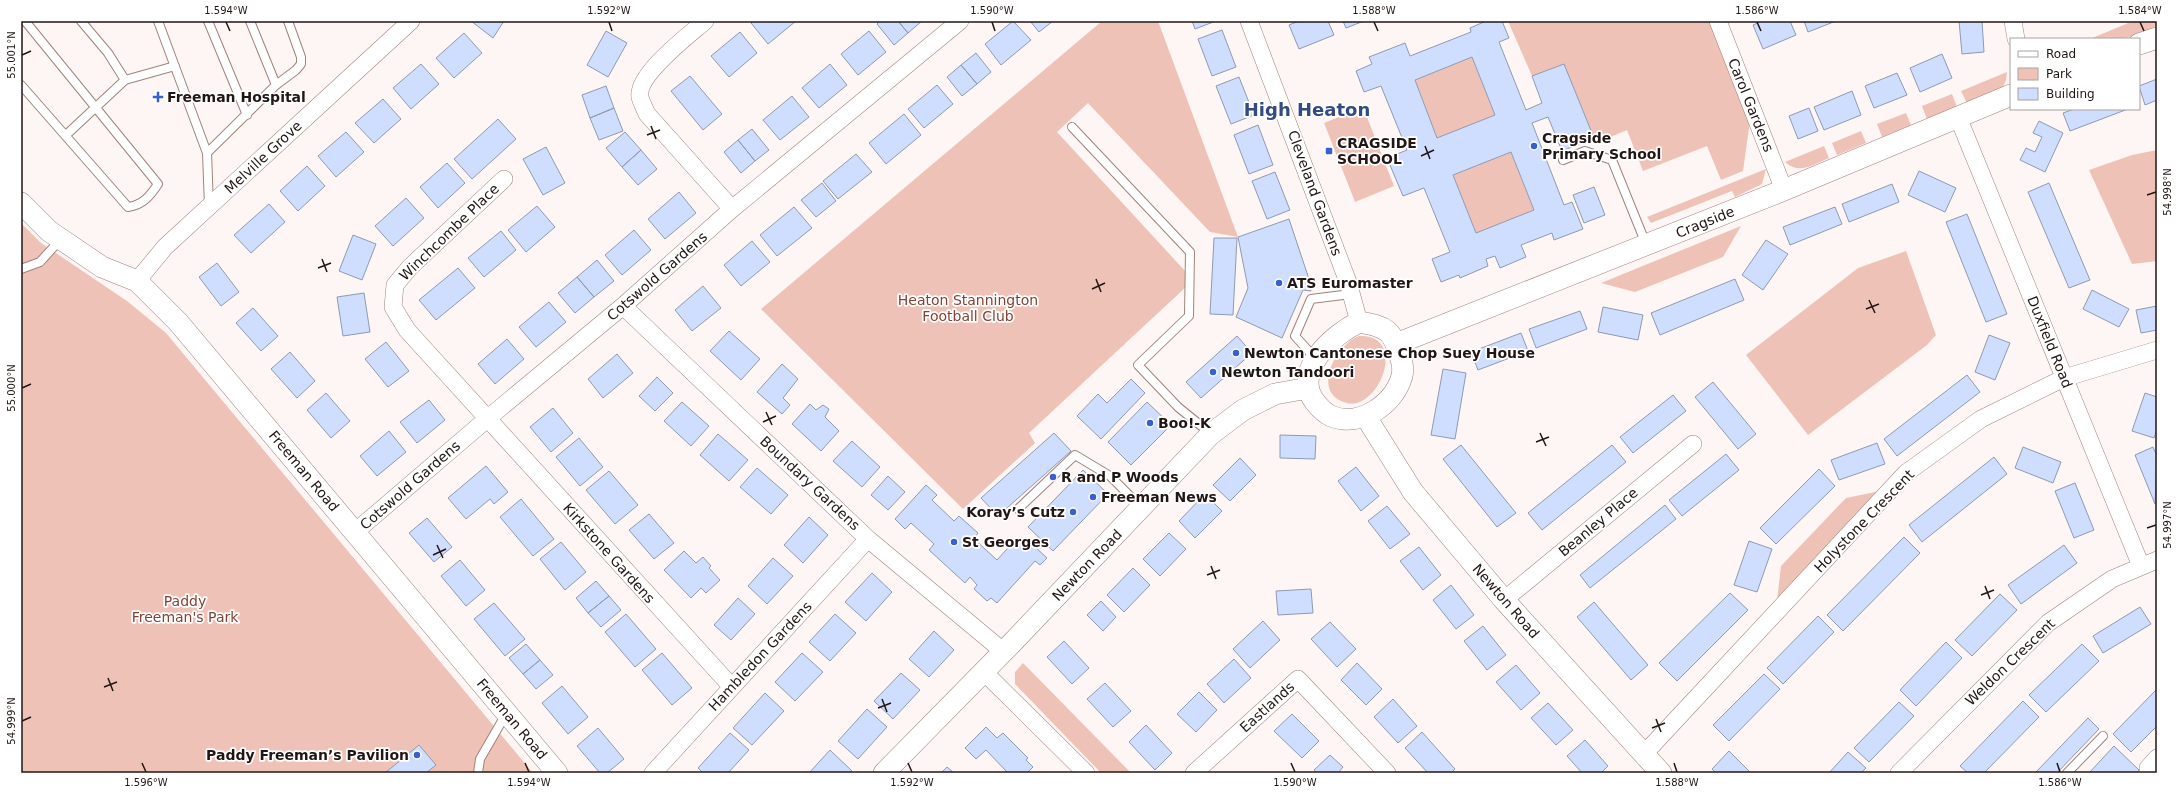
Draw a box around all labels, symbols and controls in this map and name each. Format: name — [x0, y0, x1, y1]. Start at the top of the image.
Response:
text: 1.594°W — [204, 5, 248, 16]
text: 1.592°W — [587, 5, 631, 16]
text: 1.590°W — [970, 5, 1014, 16]
text: 1.588°W — [1352, 5, 1396, 16]
text: 1.586°W — [1735, 5, 1779, 16]
text: 1.584°W — [2118, 5, 2162, 16]
text: 55.001°N — [6, 31, 17, 79]
legend — [2010, 38, 2140, 110]
text: Road — [2046, 47, 2076, 61]
street label: Carol Gardens — [1725, 56, 1777, 154]
text: Park — [2046, 67, 2072, 81]
text: Building — [2046, 87, 2095, 101]
place label: Freeman Hospital — [167, 89, 306, 105]
marker: Freeman Hospital — [152, 91, 164, 103]
district label: High Heaton — [1244, 99, 1370, 120]
street label: Melville Grove — [221, 117, 305, 197]
street label: Cleveland Gardens — [1285, 128, 1345, 258]
place label: Cragside Primary School — [1542, 130, 1661, 162]
place label: CRAGSIDE SCHOOL — [1337, 135, 1417, 167]
marker: Cragside Primary School — [1529, 141, 1539, 151]
marker: CRAGSIDE SCHOOL — [1324, 146, 1334, 156]
text: 54.998°N — [2162, 168, 2173, 216]
street label: Winchcombe Place — [396, 180, 502, 284]
street label: Cragside — [1673, 203, 1737, 241]
street label: Cotswold Gardens — [604, 228, 710, 324]
place label: ATS Euromaster — [1287, 275, 1413, 291]
marker: ATS Euromaster — [1274, 278, 1284, 288]
park label: Heaton Stannington Football Club — [898, 292, 1038, 324]
street label: Duxfield Road — [2024, 294, 2076, 390]
place label: Newton Cantonese Chop Suey House — [1244, 345, 1535, 361]
marker: Newton Cantonese Chop Suey House — [1231, 348, 1241, 358]
text: 55.000°N — [6, 364, 17, 412]
place label: Newton Tandoori — [1221, 364, 1354, 380]
marker: Newton Tandoori — [1208, 367, 1218, 377]
place label: Boo!-K — [1158, 415, 1212, 431]
marker: Boo!-K — [1145, 418, 1155, 428]
street label: Freeman Road — [266, 427, 342, 515]
street label: Boundary Gardens — [757, 433, 863, 533]
street label: Cotswold Gardens — [357, 437, 463, 533]
street label: Holystone Crescent — [1811, 466, 1917, 576]
place label: R and P Woods — [1061, 469, 1179, 485]
marker: R and P Woods — [1048, 472, 1058, 482]
street label: Beanley Place — [1555, 484, 1641, 560]
place label: Freeman News — [1101, 489, 1217, 505]
marker: Freeman News — [1088, 492, 1098, 502]
street label: Kirkstone Gardens — [560, 500, 658, 606]
text: 54.997°N — [2162, 501, 2173, 549]
place label: Koray’s Cutz — [966, 504, 1065, 520]
marker: Koray’s Cutz — [1068, 507, 1078, 517]
street label: Newton Road — [1049, 526, 1125, 604]
place label: St Georges — [962, 534, 1049, 550]
marker: St Georges — [949, 537, 959, 547]
street label: Newton Road — [1469, 561, 1543, 641]
park label: Paddy Freeman's Park — [132, 593, 239, 625]
street label: Hambledon Gardens — [705, 598, 815, 714]
street label: Weldon Crescent — [1962, 615, 2058, 709]
street label: Freeman Road — [474, 675, 550, 763]
street label: Eastlands — [1236, 678, 1298, 736]
text: 54.999°N — [6, 697, 17, 745]
place label: Paddy Freeman’s Pavilion — [206, 747, 409, 763]
marker: Paddy Freeman’s Pavilion — [412, 750, 422, 760]
text: 1.596°W — [124, 777, 168, 788]
text: 1.594°W — [507, 777, 551, 788]
text: 1.592°W — [890, 777, 934, 788]
text: 1.590°W — [1273, 777, 1317, 788]
text: 1.588°W — [1655, 777, 1699, 788]
text: 1.586°W — [2038, 777, 2082, 788]

